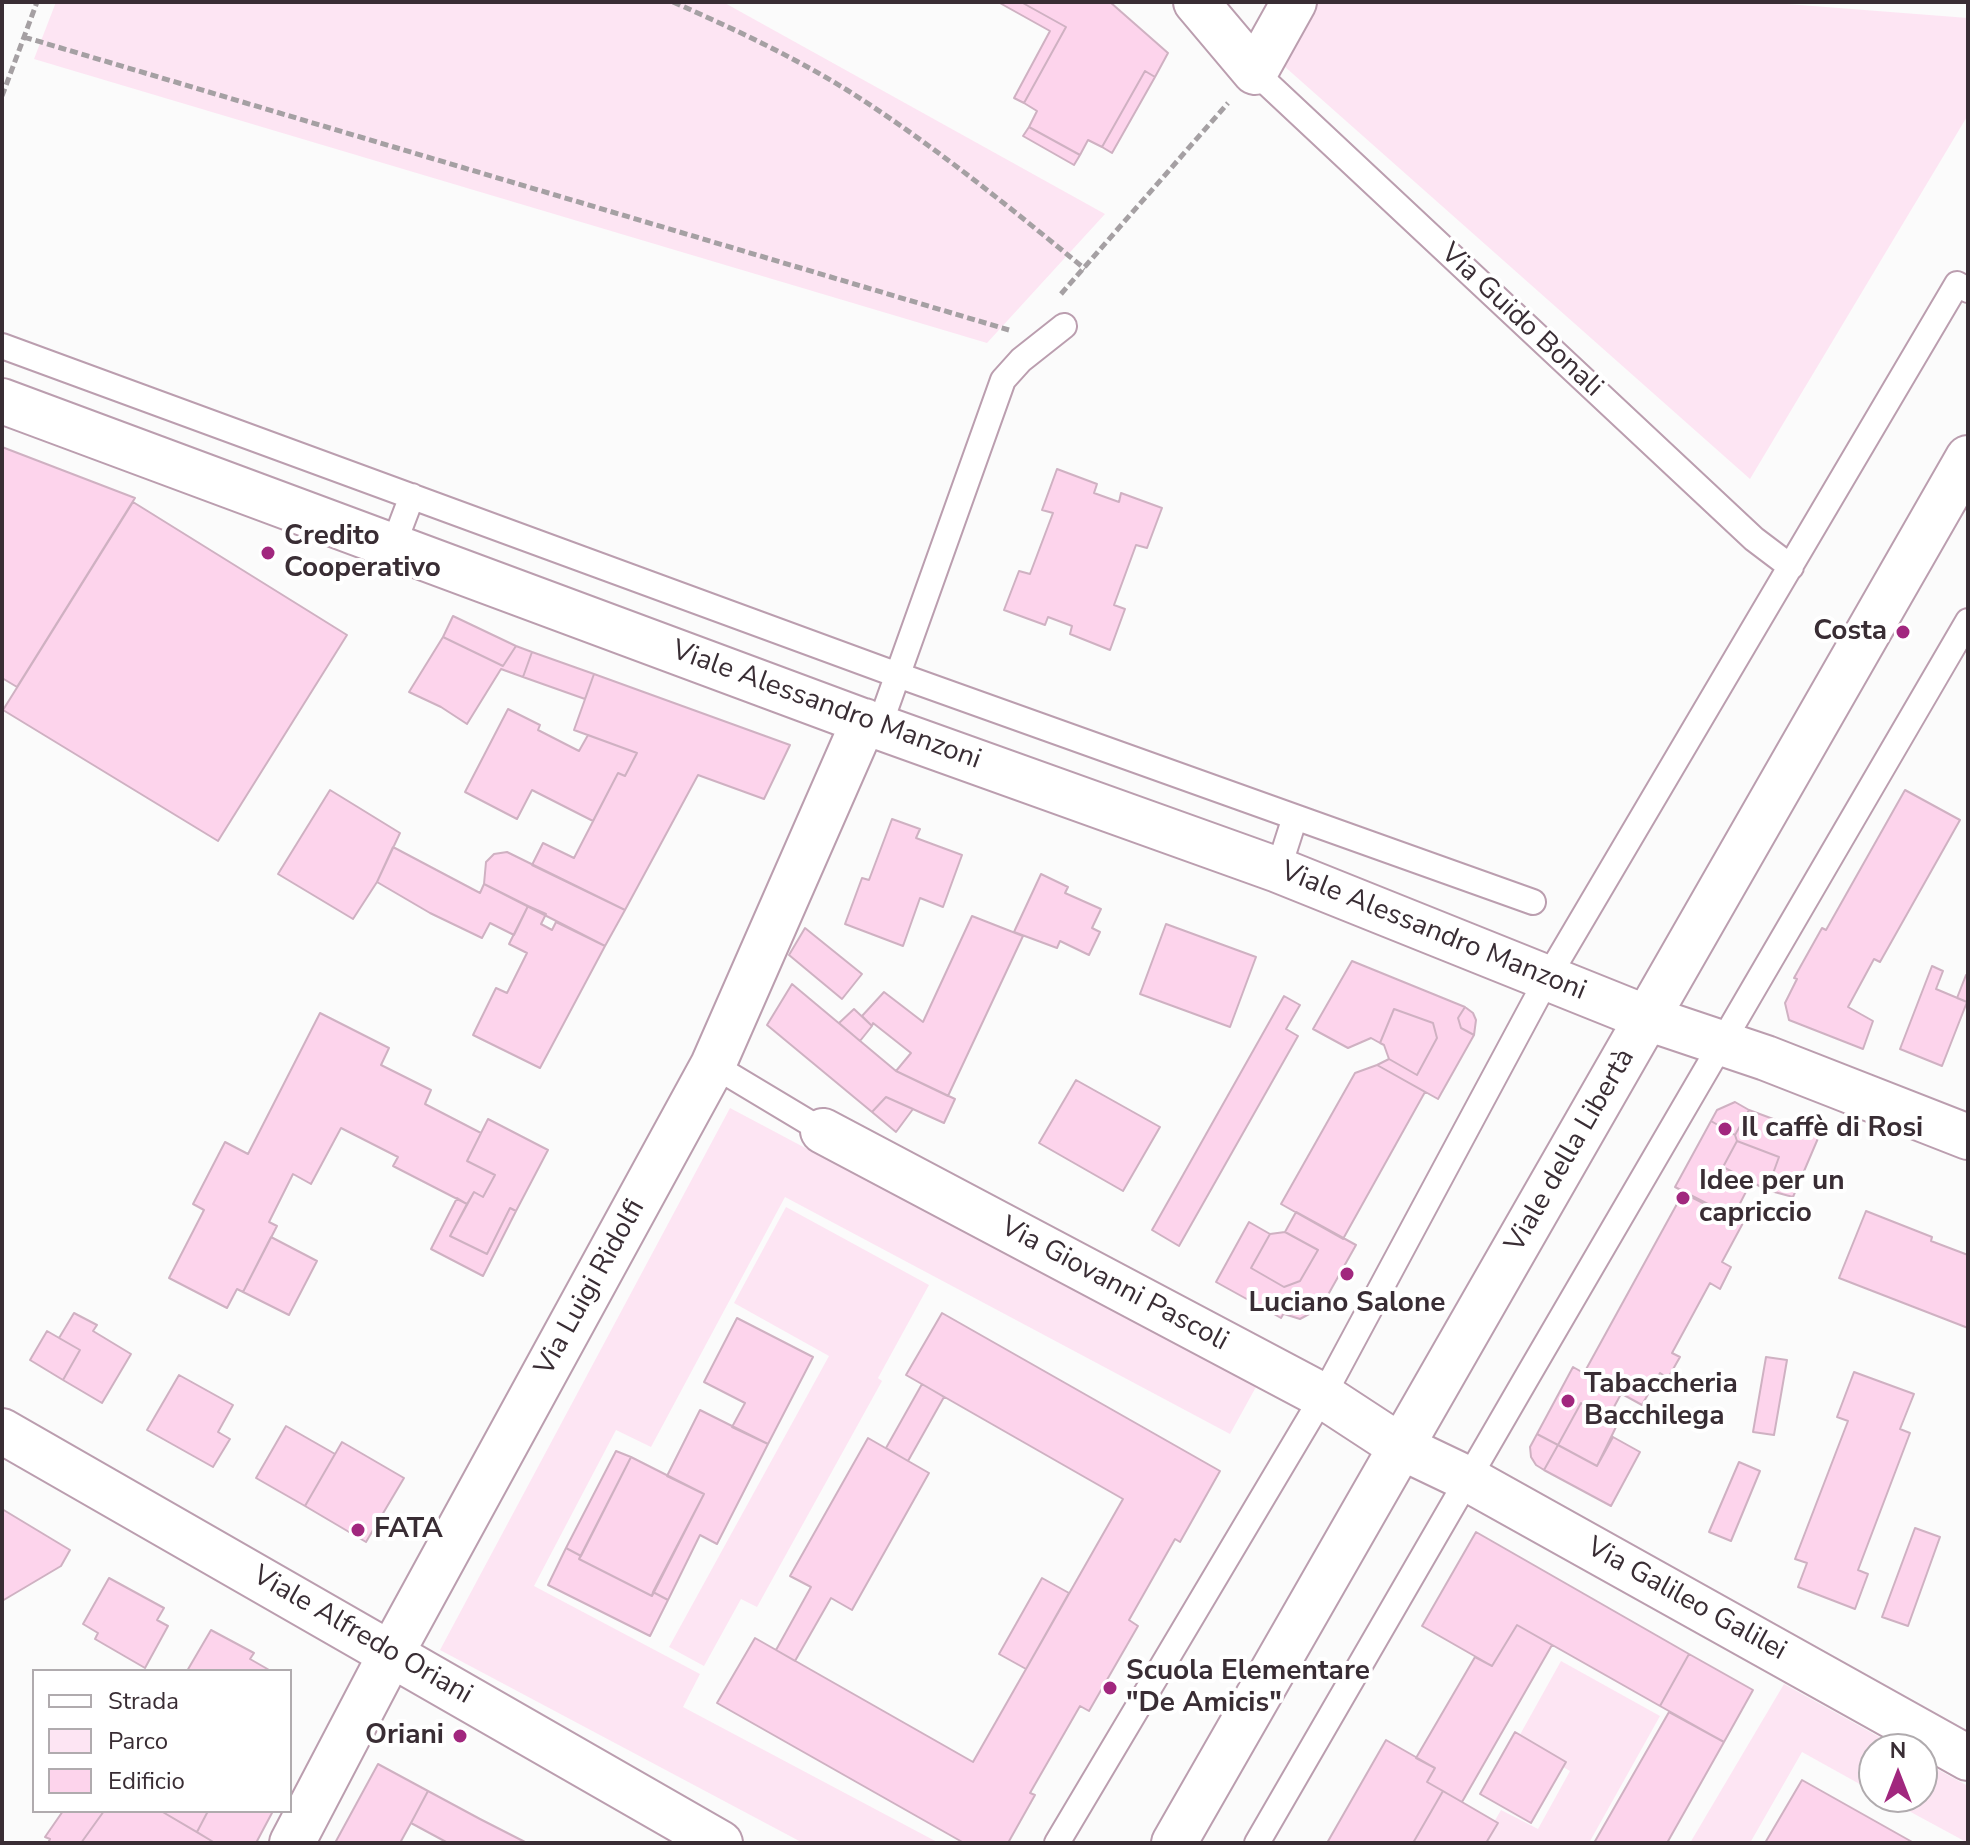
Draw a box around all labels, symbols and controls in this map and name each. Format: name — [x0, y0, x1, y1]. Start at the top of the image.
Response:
street label: Via Guido Bonali — [1433, 237, 1609, 405]
place label: Credito Cooperativo — [284, 520, 441, 586]
marker: Credito Cooperativo — [259, 544, 277, 562]
place label: Costa — [1813, 615, 1887, 649]
marker: Costa — [1894, 623, 1912, 641]
street label: Viale Alessandro Manzoni — [667, 634, 985, 778]
street label: Viale Alessandro Manzoni — [1275, 855, 1591, 1009]
street label: Viale della Libertà — [1499, 1043, 1643, 1259]
place label: Il caffè di Rosi — [1741, 1112, 1923, 1146]
marker: Il caffè di Rosi — [1716, 1120, 1734, 1138]
place label: Idee per un capriccio — [1699, 1165, 1845, 1231]
marker: Idee per un capriccio — [1674, 1189, 1692, 1207]
street label: Via Luigi Ridolfi — [529, 1194, 653, 1382]
street label: Via Giovanni Pascoli — [994, 1211, 1234, 1359]
marker: Luciano Salone — [1338, 1265, 1356, 1283]
place label: Luciano Salone — [1249, 1287, 1445, 1321]
place label: Tabaccheria Bacchilega — [1584, 1368, 1738, 1434]
marker: Tabaccheria Bacchilega — [1559, 1392, 1577, 1410]
place label: FATA — [374, 1513, 443, 1547]
marker: FATA — [349, 1521, 367, 1539]
street label: Via Galileo Galilei — [1580, 1531, 1792, 1669]
street label: Viale Alfredo Oriani — [246, 1560, 478, 1712]
place label: Scuola Elementare "De Amicis" — [1126, 1655, 1370, 1721]
legend — [32, 1669, 292, 1813]
marker: Scuola Elementare "De Amicis" — [1101, 1679, 1119, 1697]
text: Strada — [108, 1685, 179, 1717]
place label: Oriani — [365, 1719, 444, 1753]
text: Parco — [108, 1725, 168, 1757]
marker: Oriani — [451, 1727, 469, 1745]
north arrow — [1858, 1733, 1938, 1813]
text: N — [1890, 1736, 1906, 1766]
text: Edificio — [108, 1765, 185, 1797]

